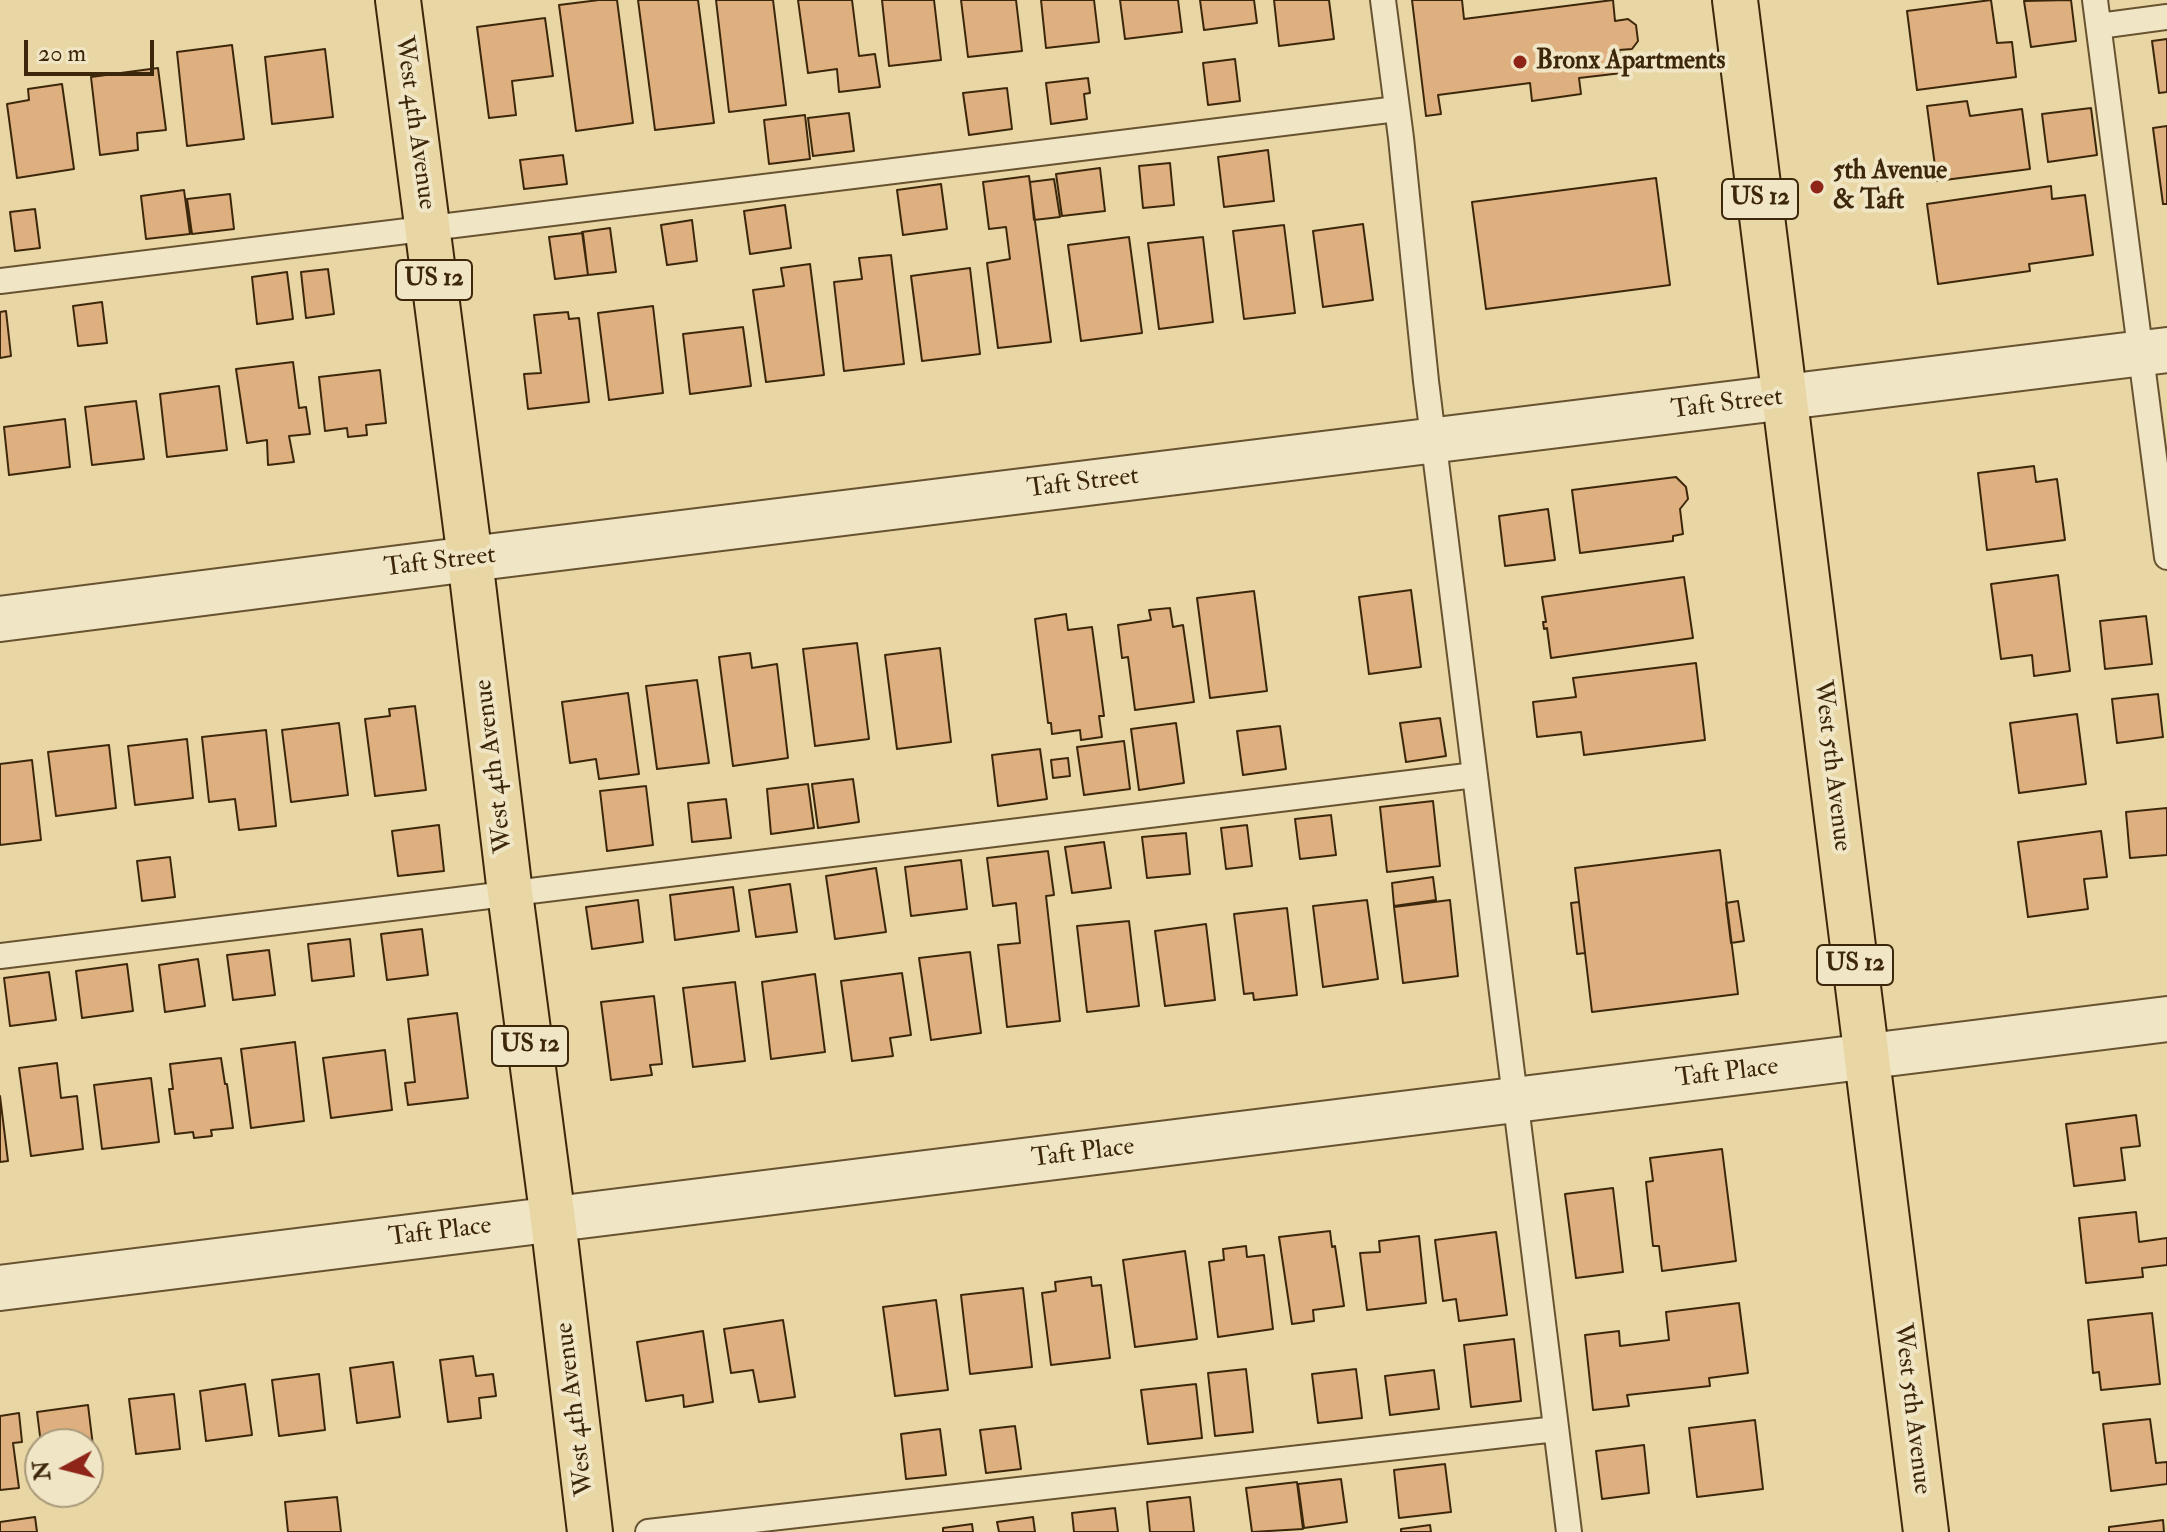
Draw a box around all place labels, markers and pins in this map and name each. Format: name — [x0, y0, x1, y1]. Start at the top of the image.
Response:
place label: Bronx Apartments — [1536, 46, 1725, 78]
marker: Bronx Apartments — [1511, 53, 1529, 71]
place label: 5th Avenue & Taft — [1833, 156, 1947, 218]
marker: 5th Avenue & Taft — [1808, 178, 1826, 196]

